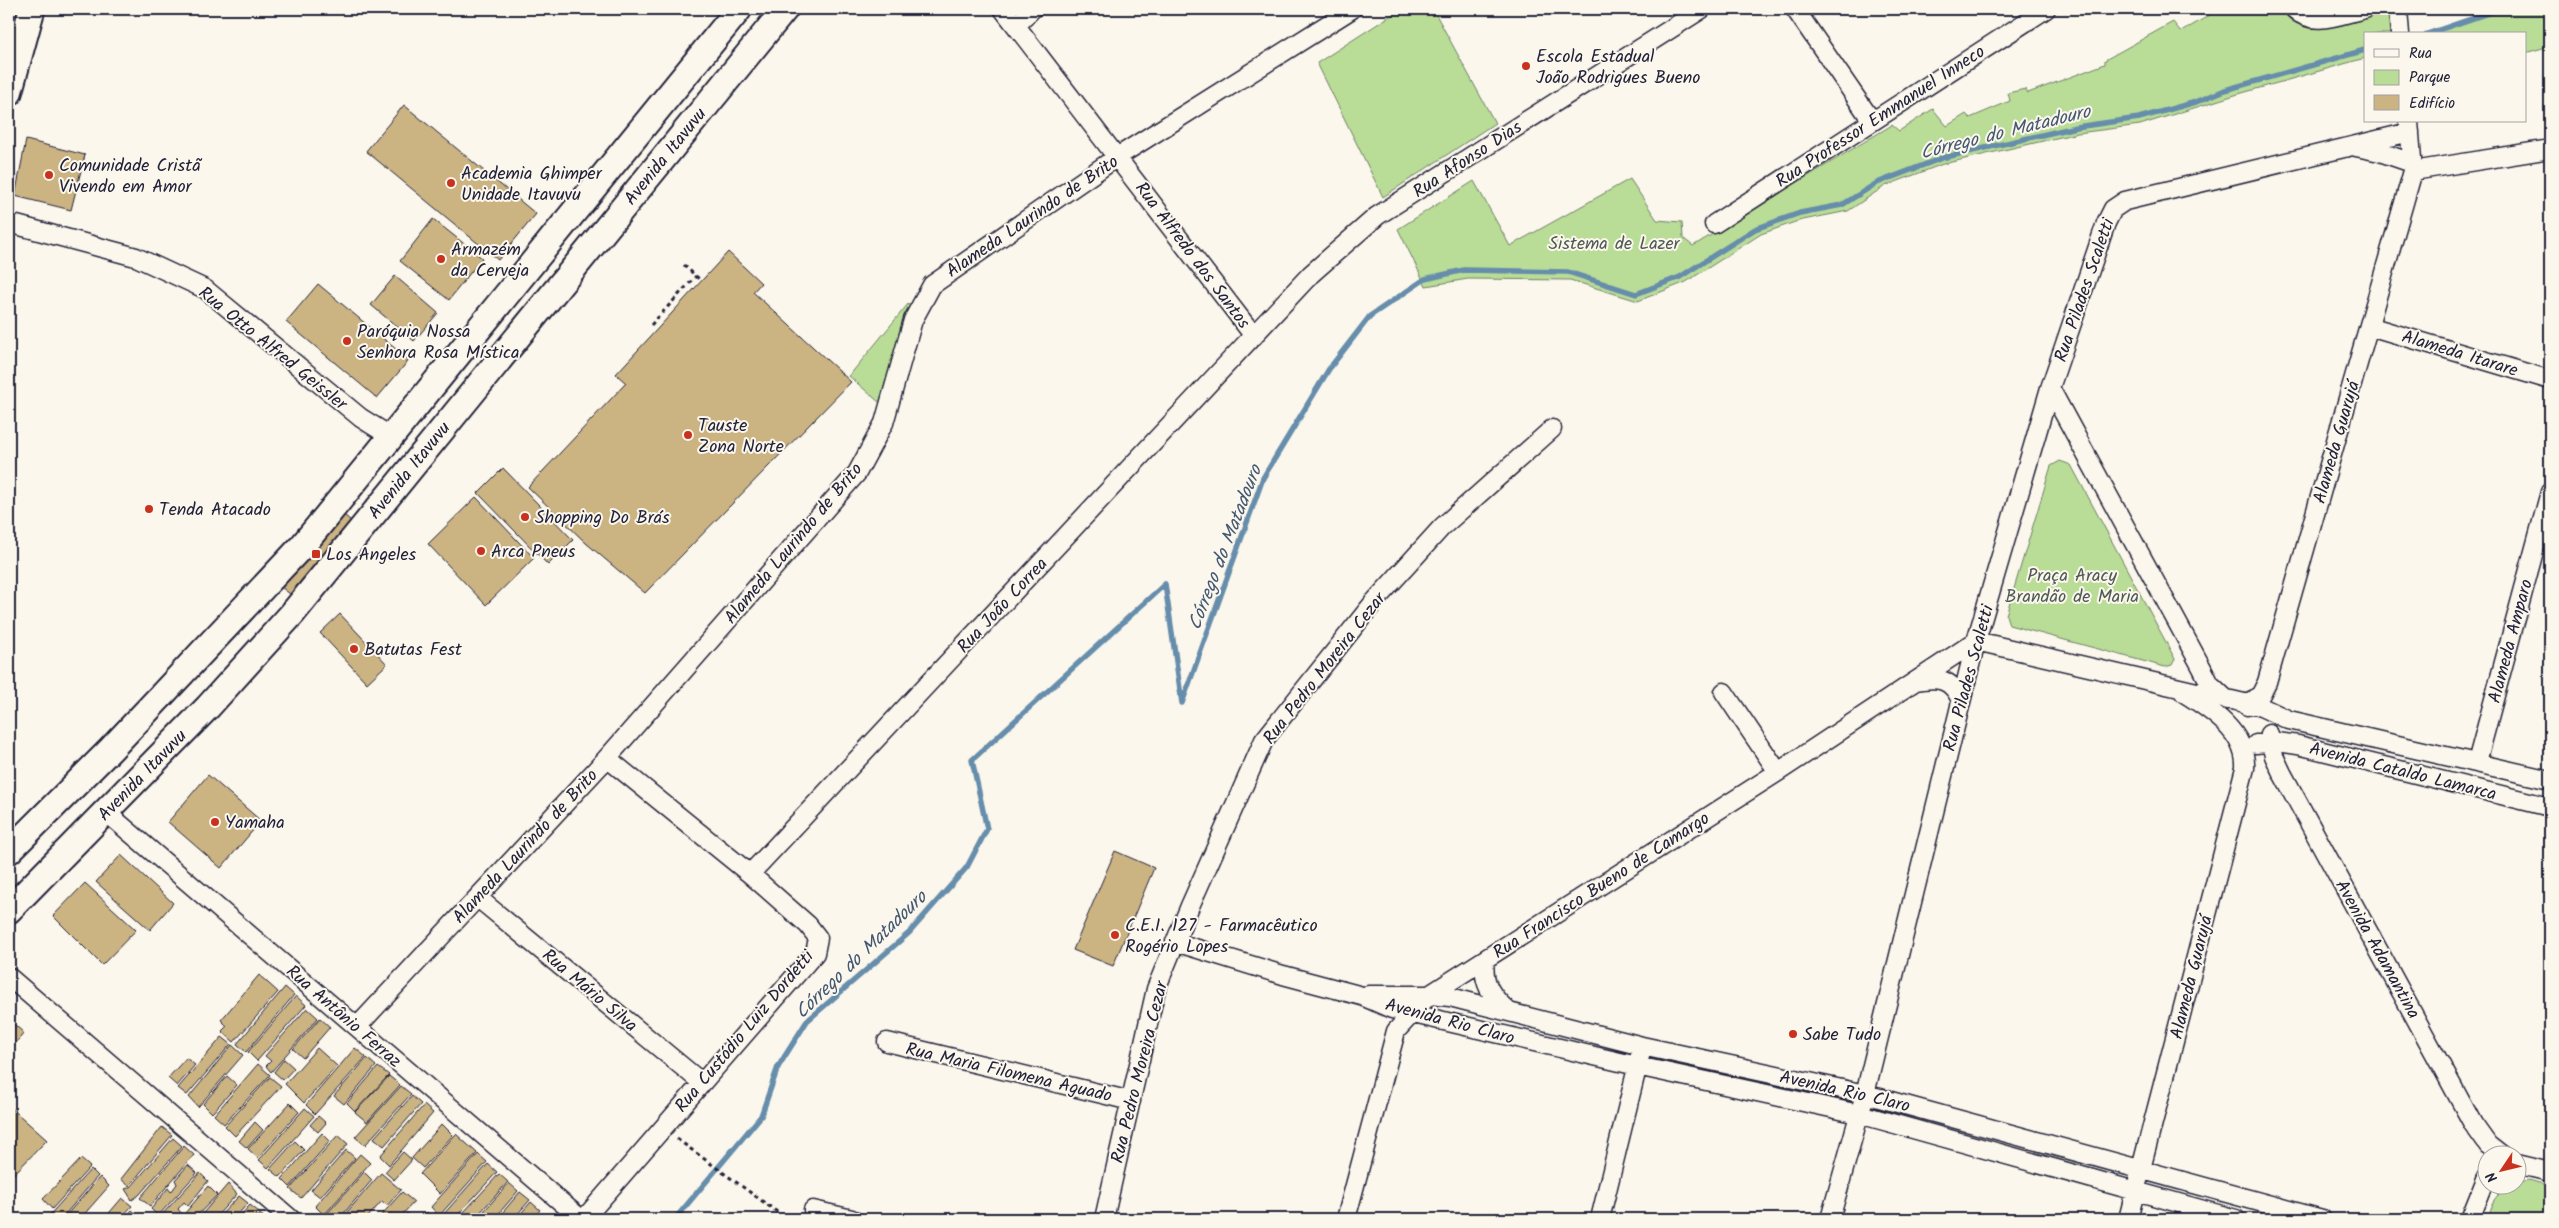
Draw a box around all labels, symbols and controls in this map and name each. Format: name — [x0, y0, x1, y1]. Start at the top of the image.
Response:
legend — [2364, 32, 2526, 122]
street label: Rua Professor Emmanuel Inneco — [1770, 38, 1991, 196]
text: Rua — [2409, 42, 2432, 66]
place label: Escola Estadual João Rodrigues Bueno — [1536, 43, 1701, 93]
marker: Escola Estadual João Rodrigues Bueno — [1520, 60, 1532, 72]
text: Parque — [2409, 66, 2450, 90]
text: Edifício — [2409, 92, 2455, 116]
water label: Córrego do Matadouro — [1917, 97, 2095, 169]
street label: Avenida Itavuvu — [618, 101, 715, 212]
street label: Rua Afonso Dias — [1407, 114, 1529, 207]
street label: Alameda Laurindo de Brito — [941, 148, 1125, 286]
place label: Comunidade Cristã Vivendo em Amor — [59, 152, 202, 202]
place label: Academia Ghimper Unidade Itavuvu — [461, 160, 603, 210]
marker: Comunidade Cristã Vivendo em Amor — [43, 169, 55, 181]
street label: Rua Alfredo dos Santos — [1127, 176, 1257, 336]
marker: Academia Ghimper Unidade Itavuvu — [445, 177, 457, 189]
street label: Rua Pilades Scaletti — [2047, 214, 2124, 366]
park label: Sistema de Lazer — [1548, 230, 1681, 259]
place label: Armazém da Cerveja — [451, 236, 529, 286]
marker: Armazém da Cerveja — [435, 253, 447, 265]
street label: Rua Otto Alfred Geissler — [191, 280, 354, 419]
place label: Paróquia Nossa Senhora Rosa Mística — [357, 318, 520, 368]
street label: Alameda Itarare — [2398, 323, 2521, 386]
marker: Paróquia Nossa Senhora Rosa Mística — [341, 335, 353, 347]
street label: Alameda Guarujá — [2306, 376, 2369, 507]
place label: Tauste Zona Norte — [698, 412, 784, 462]
street label: Avenida Itavuvu — [362, 415, 459, 526]
marker: Tauste Zona Norte — [682, 429, 694, 441]
street label: Alameda Laurindo de Brito — [718, 457, 871, 631]
water label: Córrego do Matadouro — [1181, 460, 1272, 634]
place label: Tenda Atacado — [159, 496, 271, 525]
marker: Tenda Atacado — [143, 503, 155, 515]
place label: Shopping Do Brás — [535, 504, 670, 533]
marker: Shopping Do Brás — [519, 511, 531, 523]
place label: Arca Pneus — [491, 538, 576, 567]
place label: Los Angeles — [326, 541, 417, 570]
marker: Arca Pneus — [475, 545, 487, 557]
marker: Los Angeles — [310, 548, 322, 560]
street label: Rua João Correa — [951, 551, 1056, 661]
park label: Praça Aracy Brandão de Maria — [2005, 562, 2139, 612]
street label: Alameda Amparo — [2481, 576, 2542, 707]
street label: Rua Pedro Moreira Cezar — [1256, 586, 1395, 751]
street label: Rua Pilades Scaletti — [1936, 601, 2003, 755]
place label: Batutas Fest — [364, 636, 463, 665]
marker: Batutas Fest — [348, 643, 360, 655]
street label: Avenida Itavuvu — [91, 723, 195, 829]
street label: Avenida Cataldo Lamarca — [2306, 735, 2499, 810]
street label: Alameda Laurindo de Brito — [446, 763, 606, 931]
street label: Rua Francisco Bueno de Camargo — [1488, 805, 1716, 968]
place label: Yamaha — [225, 809, 285, 838]
marker: Yamaha — [209, 816, 221, 828]
street label: Avenida Adamantina — [2326, 875, 2427, 1025]
water label: Córrego do Matadouro — [788, 883, 936, 1027]
street label: Alameda Guarujá — [2163, 911, 2222, 1042]
place label: C.E.I. 127 - Farmacêutico Rogério Lopes — [1125, 912, 1318, 962]
marker: C.E.I. 127 - Farmacêutico Rogério Lopes — [1109, 929, 1121, 941]
street label: Rua Mário Silva — [535, 942, 643, 1040]
street label: Rua Custódio Luiz Dordetti — [668, 944, 822, 1120]
street label: Rua Antônio Ferraz — [279, 958, 407, 1076]
street label: Rua Pedro Moreira Cezar — [1104, 977, 1177, 1166]
street label: Avenida Rio Claro — [1382, 991, 1518, 1054]
place label: Sabe Tudo — [1803, 1021, 1881, 1050]
marker: Sabe Tudo — [1787, 1028, 1799, 1040]
street label: Rua Maria Filomena Aguado — [903, 1036, 1115, 1111]
street label: Avenida Rio Claro — [1777, 1063, 1913, 1122]
north arrow — [2476, 1146, 2526, 1196]
text: N — [2481, 1167, 2504, 1187]

